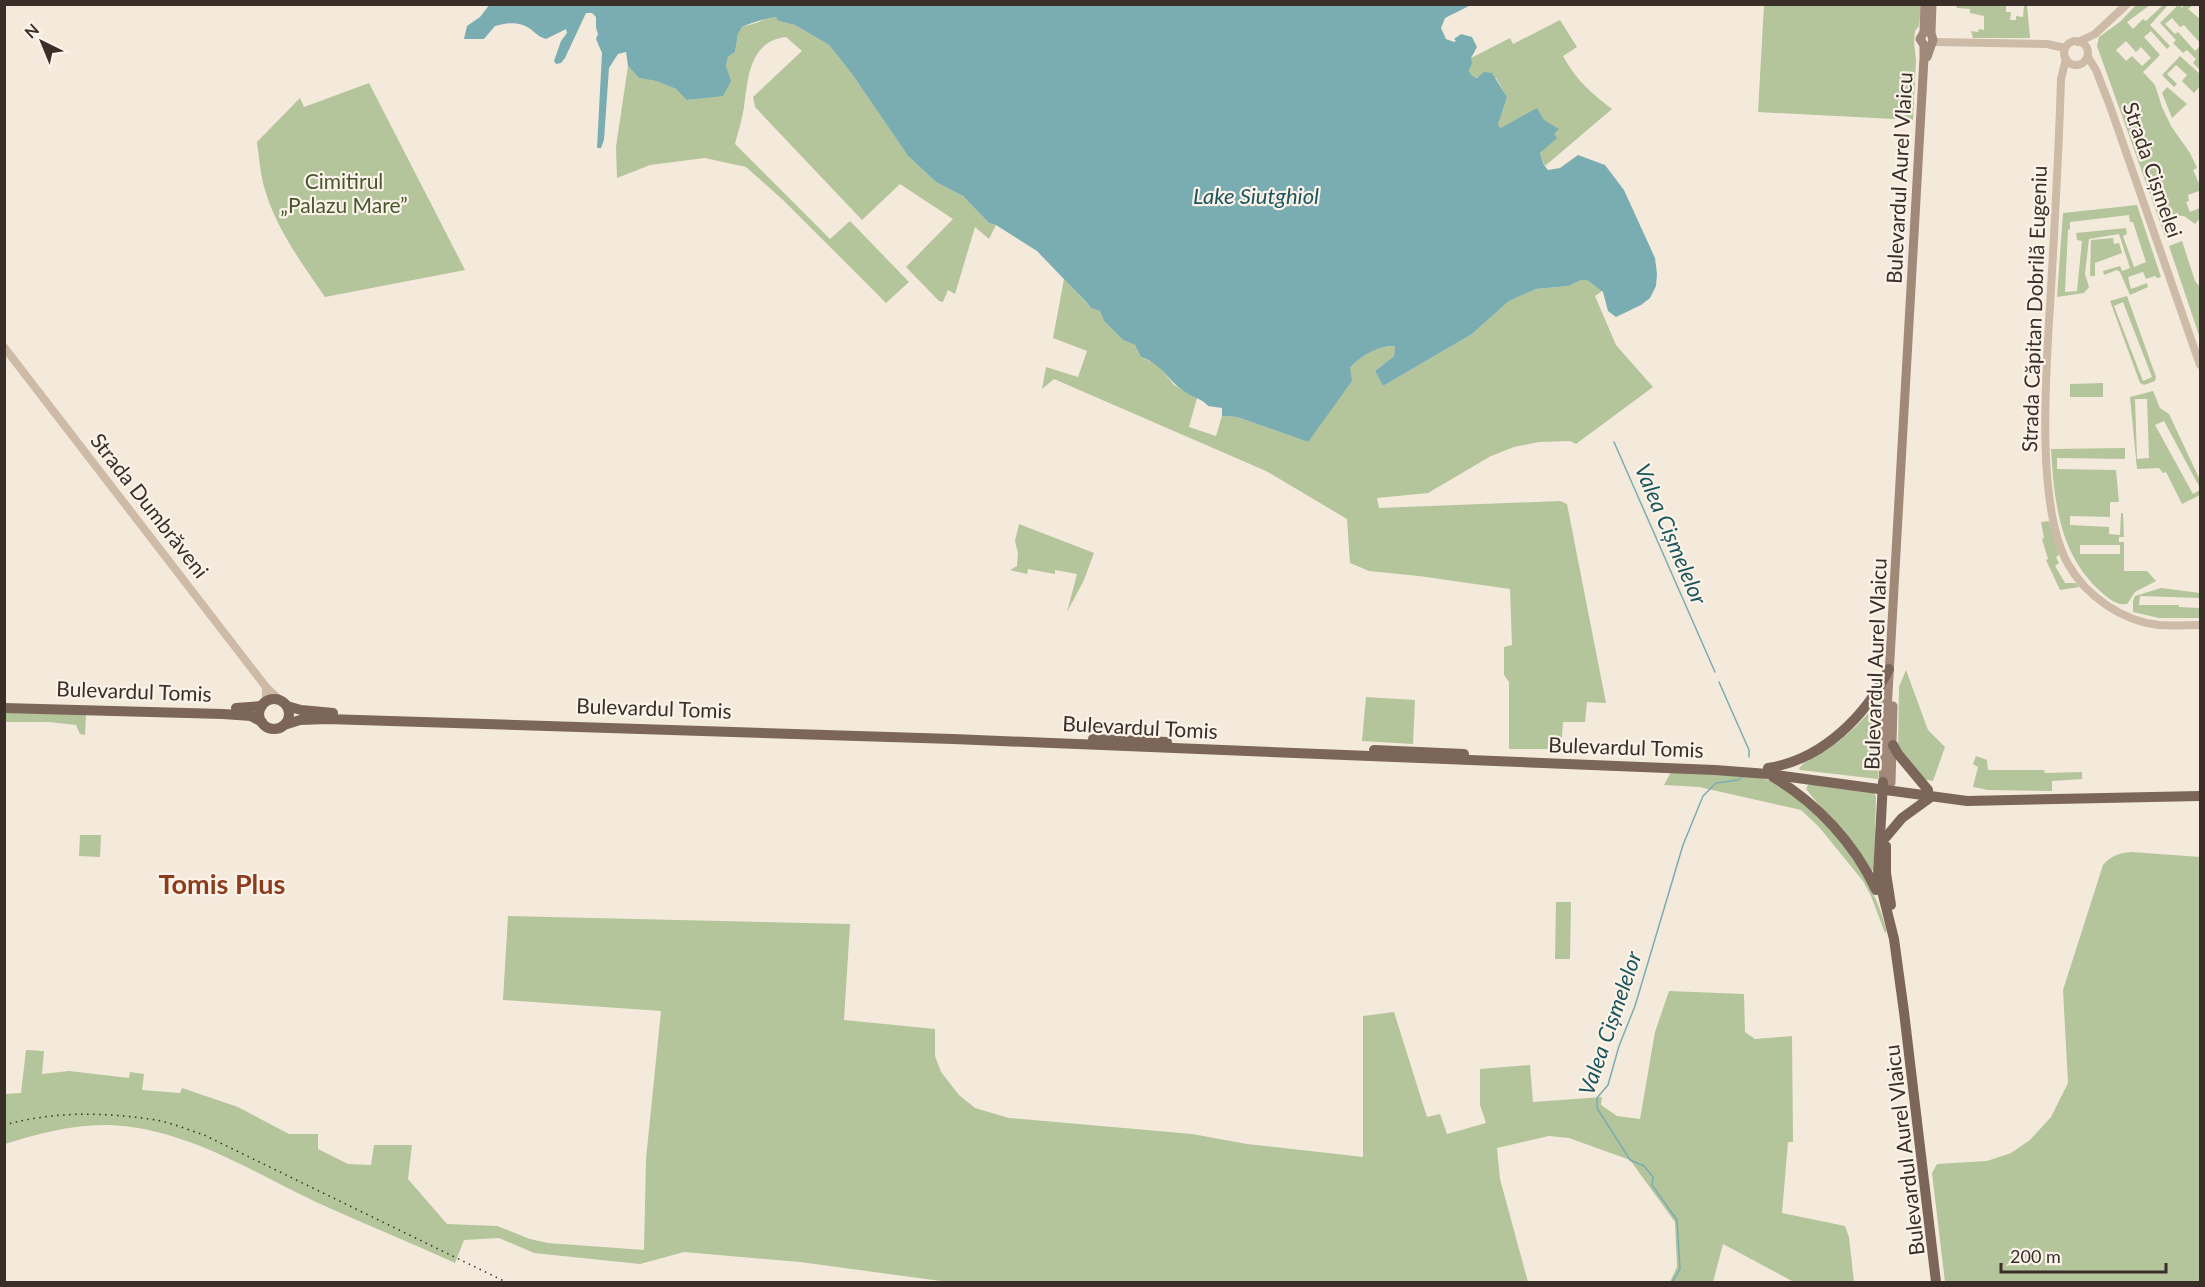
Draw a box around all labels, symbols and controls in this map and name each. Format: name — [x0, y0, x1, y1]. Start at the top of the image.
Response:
north arrow — [12, 12, 72, 72]
text: N — [20, 20, 42, 42]
street label: Bulevardul Aurel Vlaicu — [1880, 71, 1917, 284]
street label: Strada Cișmelei — [2119, 99, 2188, 240]
street label: Strada Căpitan Dobrilă Eugeniu — [2016, 165, 2051, 453]
park label: Cimitirul „Palazu Mare” — [280, 168, 408, 217]
water label: Lake Siutghiol — [1193, 182, 1319, 209]
street label: Strada Dumbrăveni — [86, 428, 214, 582]
water label: Valea Cișmelelor — [1630, 459, 1713, 609]
street label: Bulevardul Aurel Vlaicu — [1858, 558, 1891, 770]
street label: Bulevardul Tomis — [56, 675, 212, 706]
street label: Bulevardul Tomis — [576, 692, 732, 723]
street label: Bulevardul Tomis — [1062, 710, 1218, 743]
street label: Bulevardul Tomis — [1548, 731, 1704, 762]
district label: Tomis Plus — [159, 867, 285, 900]
water label: Valea Cișmelelor — [1572, 947, 1647, 1098]
street label: Bulevardul Aurel Vlaicu — [1878, 1043, 1929, 1257]
scale bar — [2001, 1236, 2166, 1274]
text: 200 m — [2010, 1245, 2061, 1267]

